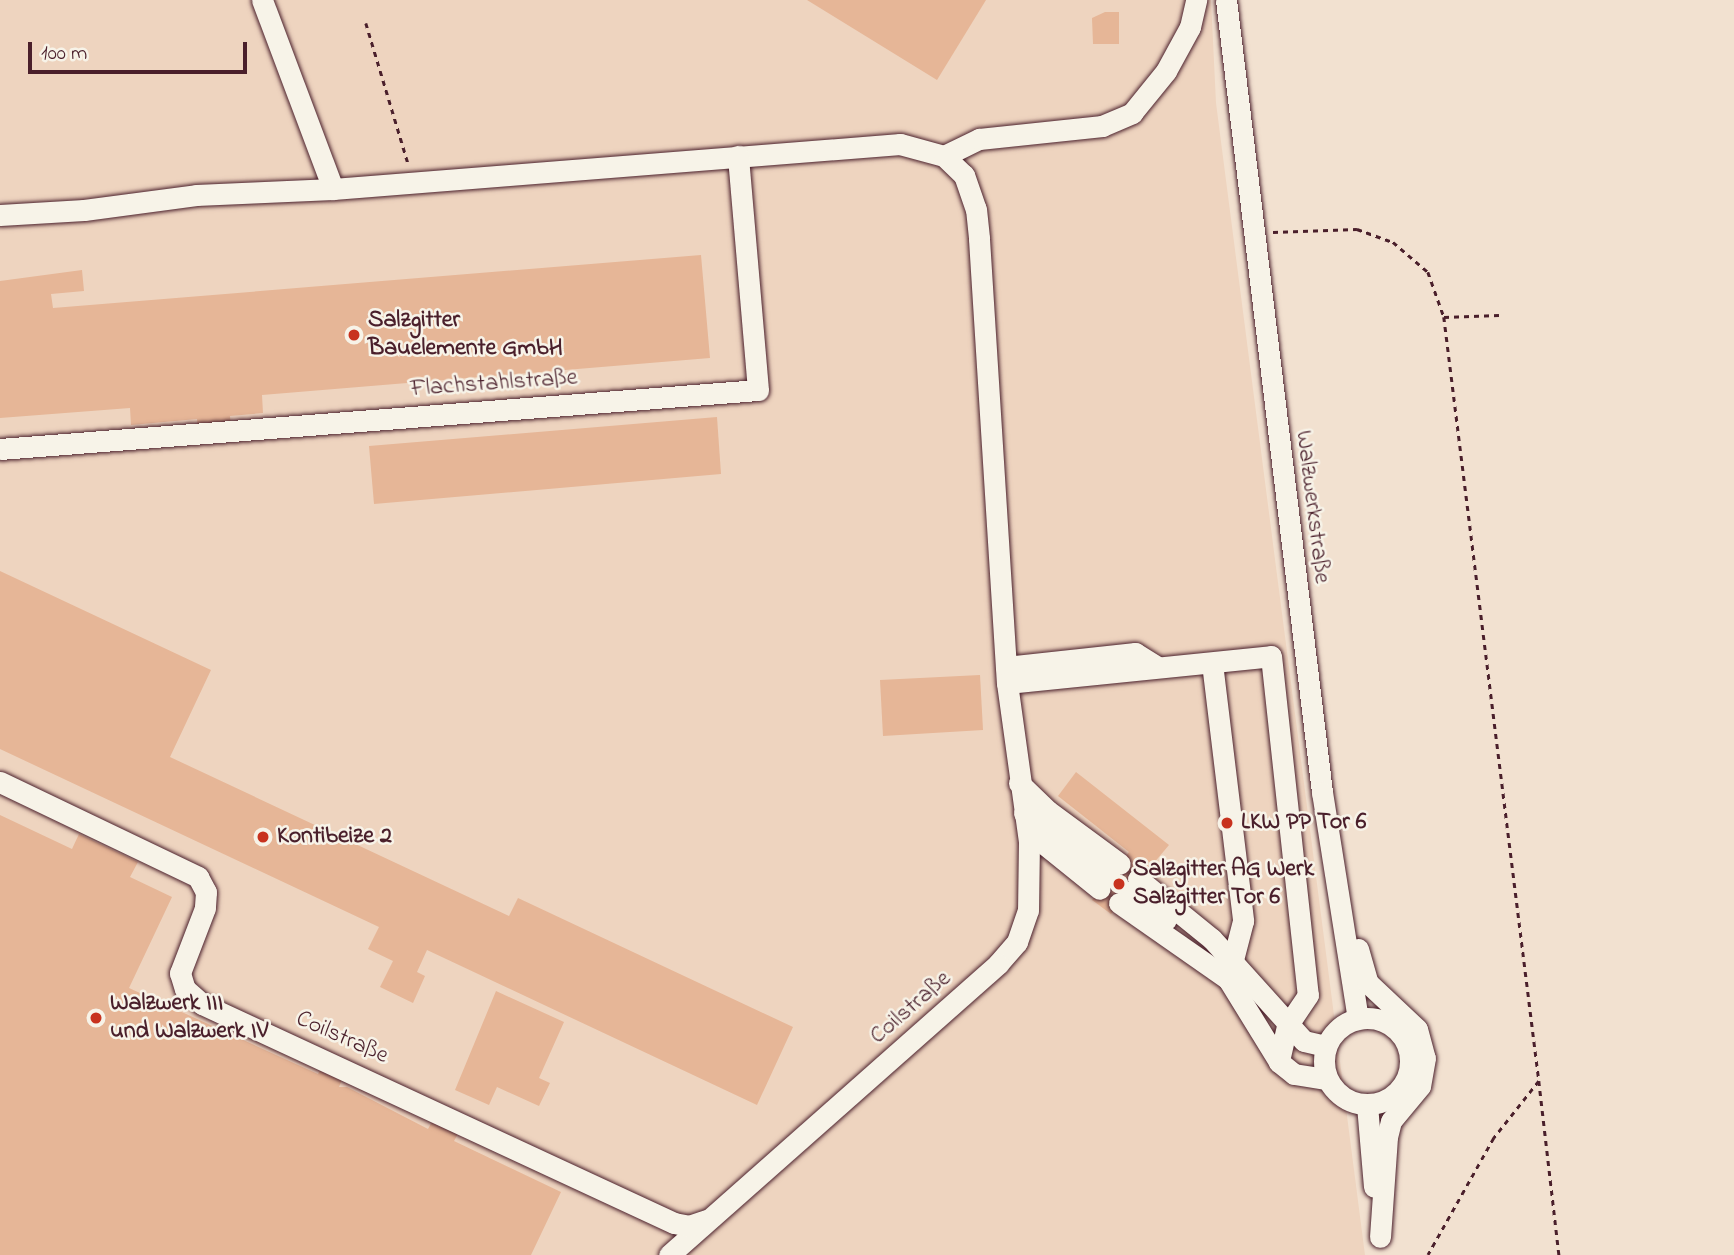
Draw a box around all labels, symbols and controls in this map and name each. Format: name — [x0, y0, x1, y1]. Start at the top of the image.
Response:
scale bar — [32, 28, 250, 72]
text: 100 m — [41, 39, 87, 69]
place label: Salzgitter Bauelemente GmbH — [368, 307, 563, 363]
marker: Salzgitter Bauelemente GmbH — [346, 327, 362, 343]
street label: Flachstahlstraße — [410, 364, 578, 404]
street label: Walzwerkstraße — [1288, 429, 1336, 585]
place label: LKW PP Tor 6 — [1241, 809, 1366, 837]
marker: LKW PP Tor 6 — [1219, 815, 1235, 831]
place label: Kontibeize 2 — [277, 823, 392, 851]
marker: Kontibeize 2 — [255, 829, 271, 845]
place label: Salzgitter AG Werk Salzgitter Tor 6 — [1133, 856, 1314, 912]
marker: Salzgitter AG Werk Salzgitter Tor 6 — [1111, 876, 1127, 892]
street label: Coilstraße — [865, 965, 957, 1051]
place label: Walzwerk III und Walzwerk IV — [110, 990, 268, 1046]
street label: Coilstraße — [291, 1005, 393, 1071]
marker: Walzwerk III und Walzwerk IV — [88, 1010, 104, 1026]

